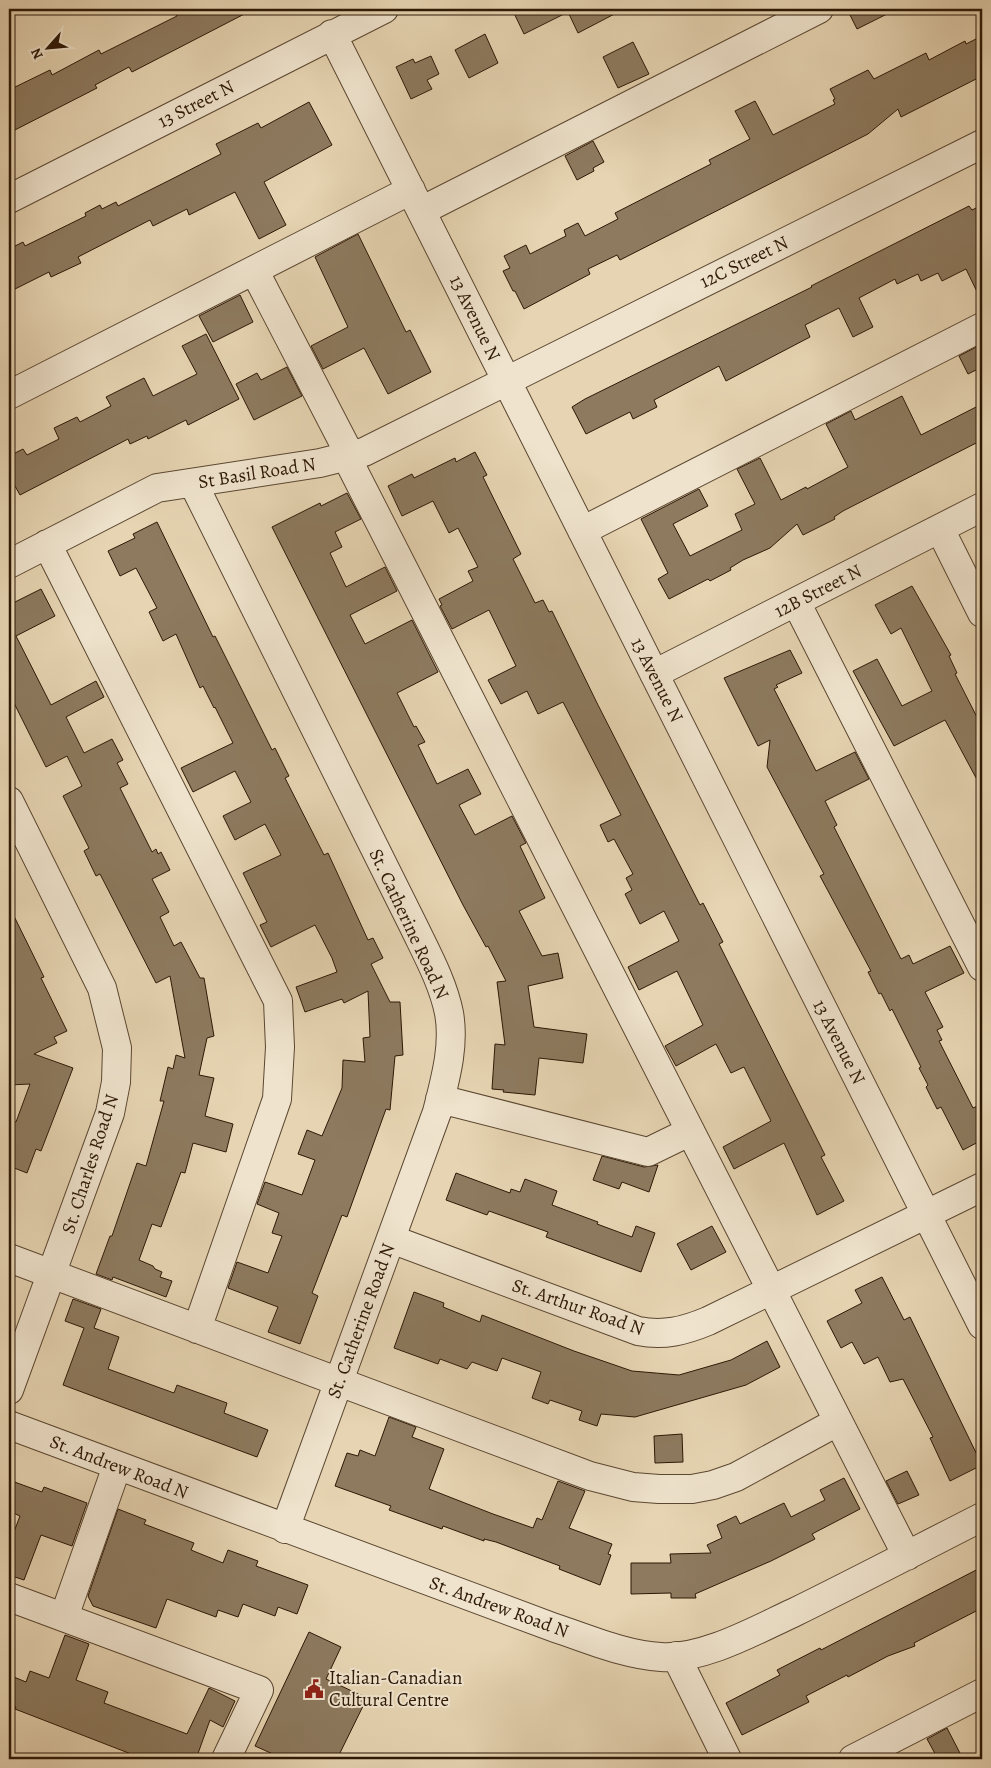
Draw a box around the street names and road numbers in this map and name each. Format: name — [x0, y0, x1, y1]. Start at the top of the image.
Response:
street label: 13 Street N — [153, 74, 239, 134]
street label: 12C Street N — [695, 229, 793, 295]
street label: 13 Avenue N — [443, 271, 507, 365]
street label: St Basil Road N — [196, 451, 318, 495]
street label: 12B Street N — [770, 558, 866, 624]
street label: 13 Avenue N — [624, 633, 690, 727]
street label: St. Catherine Road N — [363, 844, 455, 1004]
street label: 13 Avenue N — [806, 995, 872, 1089]
street label: St. Charles Road N — [55, 1091, 125, 1237]
street label: St. Catherine Road N — [321, 1239, 401, 1402]
street label: St. Arthur Road N — [508, 1272, 648, 1342]
street label: St. Andrew Road N — [46, 1429, 192, 1506]
street label: St. Andrew Road N — [426, 1570, 573, 1644]

